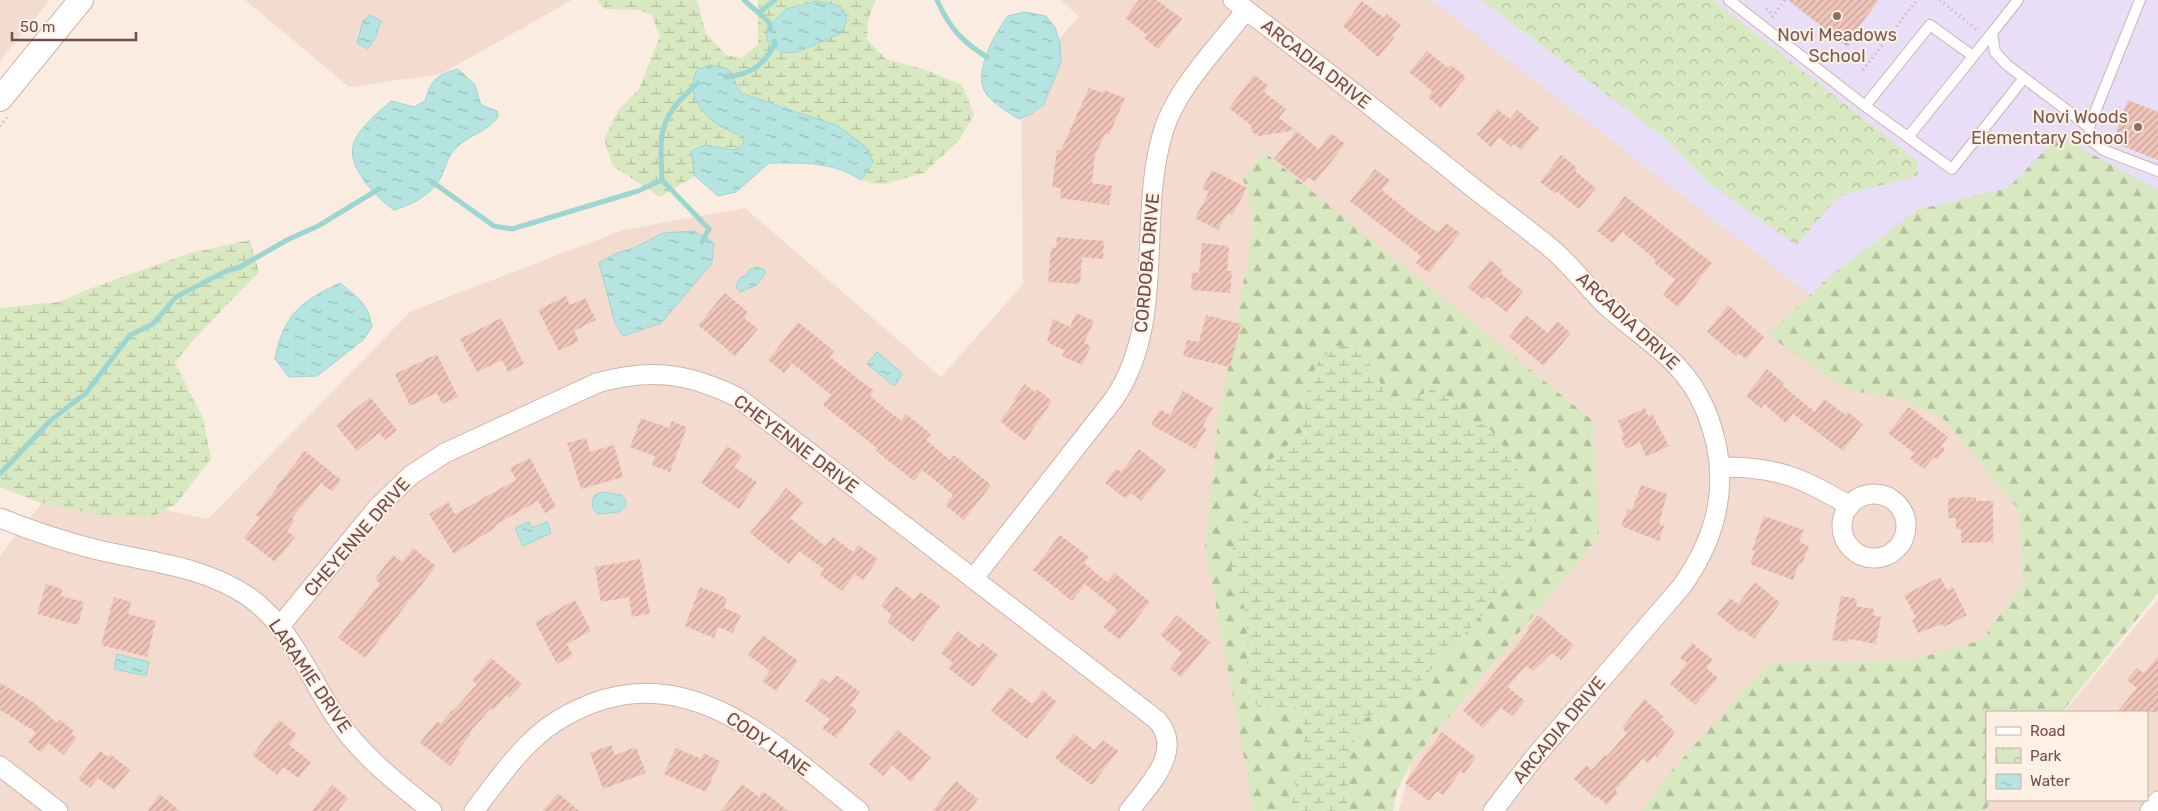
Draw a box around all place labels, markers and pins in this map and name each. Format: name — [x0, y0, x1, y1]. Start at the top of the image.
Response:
marker: Novi Meadows School — [1831, 10, 1843, 22]
place label: Novi Meadows School — [1777, 24, 1897, 67]
place label: Novi Woods Elementary School — [1971, 106, 2128, 149]
marker: Novi Woods Elementary School — [2132, 121, 2144, 133]

